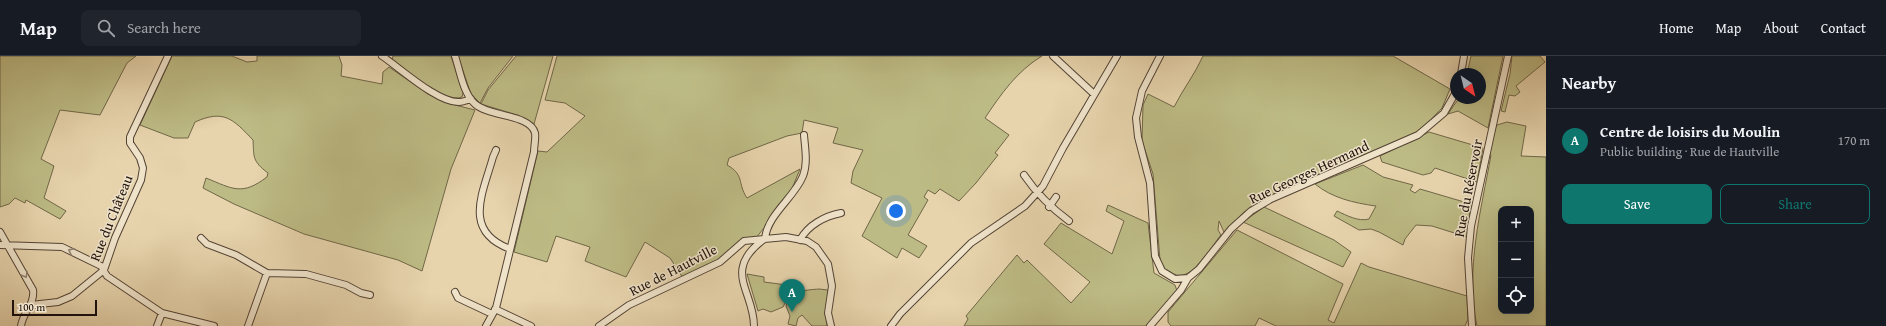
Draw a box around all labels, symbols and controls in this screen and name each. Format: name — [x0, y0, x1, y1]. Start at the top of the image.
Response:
search box — [81, 10, 361, 46]
text: Map — [20, 14, 57, 42]
icon: search — [95, 17, 117, 39]
text: Search here — [127, 17, 201, 38]
text: Home — [1659, 18, 1694, 38]
text: Map — [1716, 18, 1741, 38]
text: About — [1763, 18, 1799, 38]
text: Contact — [1821, 18, 1866, 38]
north arrow — [1450, 68, 1486, 104]
text: Nearby — [1562, 70, 1616, 95]
text: Centre de loisirs du Moulin — [1600, 121, 1780, 142]
text: A — [1571, 131, 1579, 150]
text: 170 m — [1838, 131, 1870, 150]
street label: Rue Georges Hermand — [1246, 135, 1373, 209]
street label: Rue du Réservoir — [1449, 137, 1487, 239]
text: Public building · Rue de Hautville — [1600, 142, 1779, 161]
street label: Rue du Château — [85, 172, 138, 264]
button: Save — [1562, 184, 1712, 224]
button: Share — [1720, 184, 1870, 224]
your location — [886, 201, 906, 221]
map controls — [1498, 206, 1534, 314]
button: + — [1498, 206, 1534, 242]
street label: Rue de Hautville — [626, 239, 721, 301]
button: − — [1498, 242, 1534, 278]
one-way arrow — [67, 248, 75, 256]
one-way arrow — [21, 271, 28, 278]
button: locate — [1498, 278, 1534, 314]
pin: A — [779, 279, 805, 312]
scale bar — [12, 298, 97, 317]
text: 100 m — [18, 299, 45, 315]

